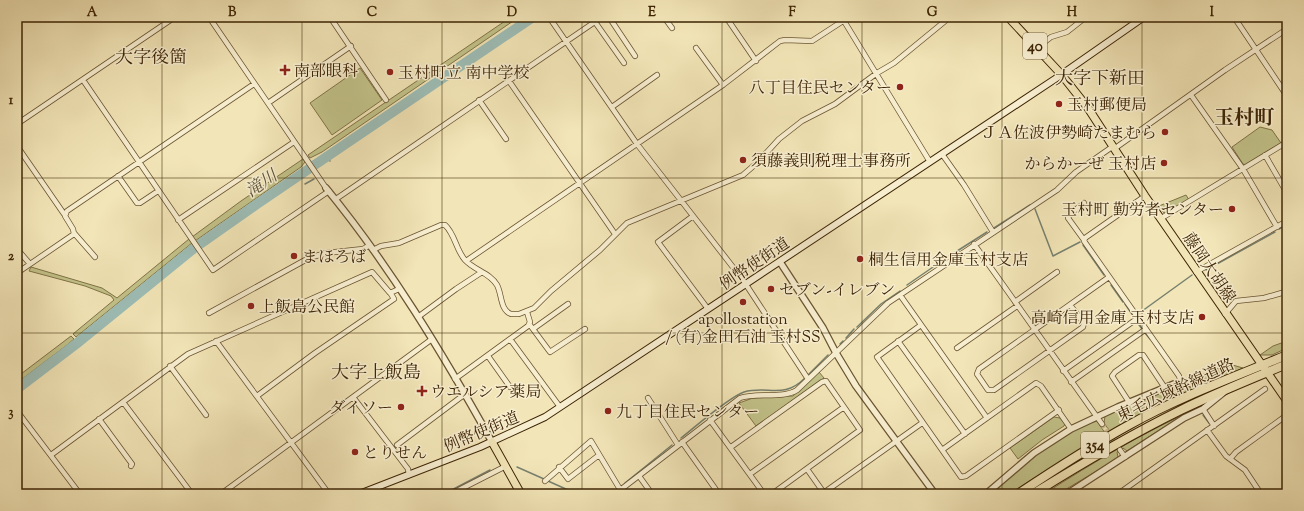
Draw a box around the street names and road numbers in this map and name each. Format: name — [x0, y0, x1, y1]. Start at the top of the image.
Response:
road number: 40 — [1023, 33, 1047, 59]
street label: 藤岡大胡線 — [1176, 229, 1240, 308]
street label: 例幣使街道 — [716, 233, 795, 297]
street label: 東毛広域幹線道路 — [1113, 354, 1239, 429]
street label: 例幣使街道 — [441, 407, 523, 460]
road number: 354 — [1081, 432, 1109, 458]

